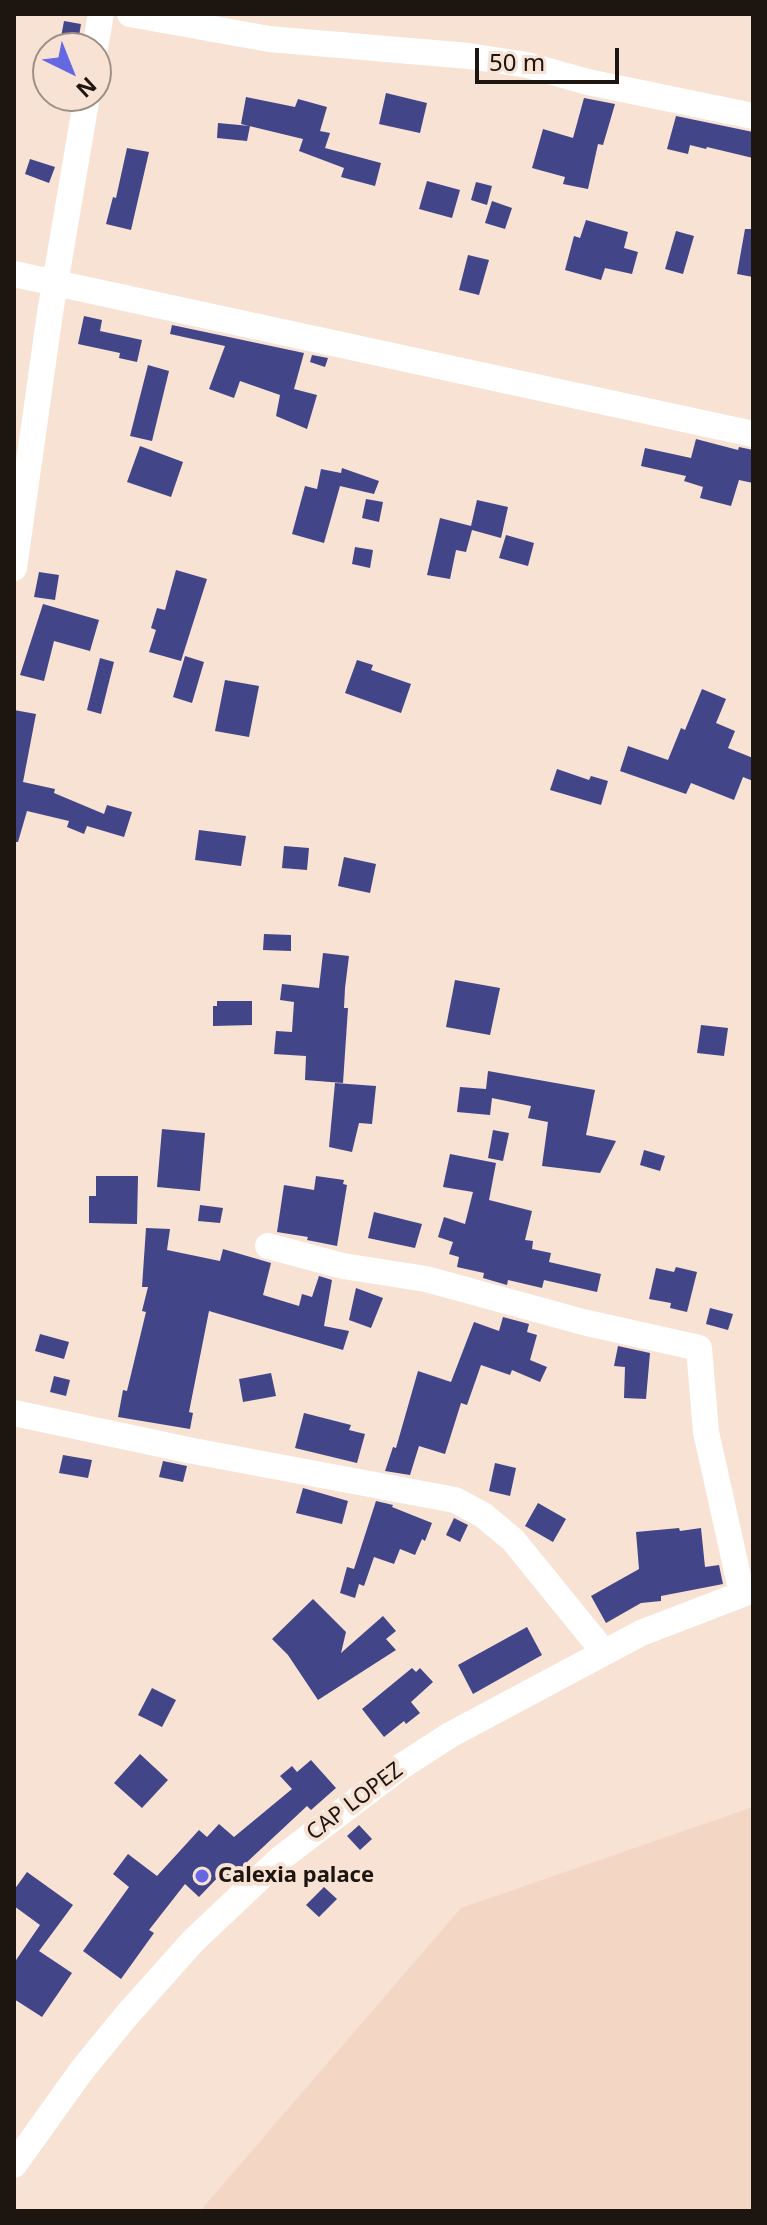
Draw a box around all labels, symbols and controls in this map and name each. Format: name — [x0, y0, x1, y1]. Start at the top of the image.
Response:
north arrow — [32, 32, 112, 112]
scale bar — [479, 32, 623, 82]
text: 50 m — [489, 45, 545, 78]
text: N — [70, 71, 104, 105]
street label: CAP LOPEZ — [302, 1757, 408, 1847]
place label: Calexia palace — [218, 1863, 374, 1889]
marker: Calexia palace — [193, 1867, 211, 1885]

